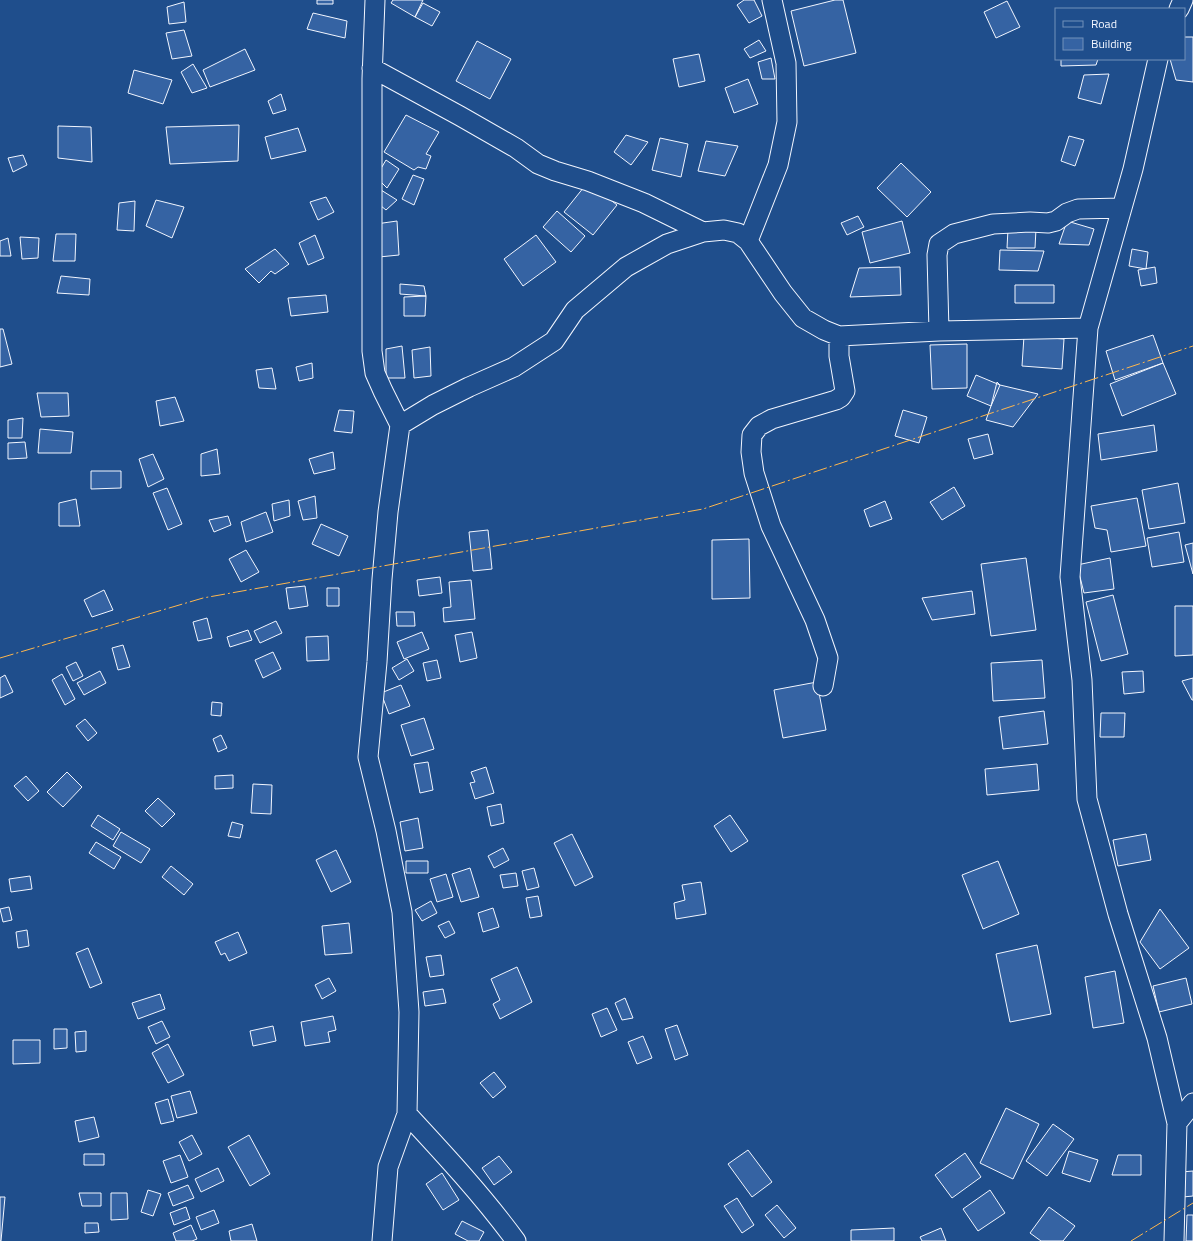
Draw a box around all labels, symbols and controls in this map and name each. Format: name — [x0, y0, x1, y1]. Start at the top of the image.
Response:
legend — [1055, 8, 1185, 60]
text: Road — [1091, 14, 1117, 33]
text: Building — [1091, 34, 1132, 53]

